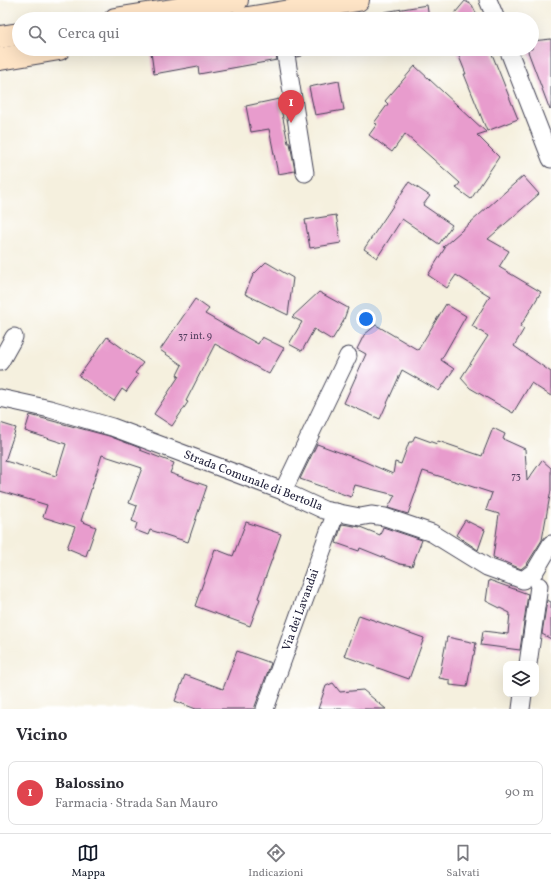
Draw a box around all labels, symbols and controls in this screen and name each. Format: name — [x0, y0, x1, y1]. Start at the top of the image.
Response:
search box — [12, 12, 539, 56]
icon: search — [26, 23, 48, 45]
text: Cerca qui — [58, 24, 120, 45]
pin: 1 — [278, 90, 304, 123]
your location — [356, 309, 376, 329]
house number: 37 int. 9 — [178, 329, 212, 343]
street label: Strada Comunale di Bertolla — [181, 447, 325, 515]
house number: 73 — [511, 469, 521, 483]
street label: Via dei Lavandai — [279, 566, 323, 653]
map controls — [503, 661, 539, 697]
button: layers — [503, 661, 539, 697]
text: Vicino — [16, 724, 67, 747]
text: Balossino — [55, 774, 124, 795]
text: 1 — [27, 784, 33, 802]
text: 90 m — [505, 784, 534, 802]
text: Farmacia · Strada San Mauro — [55, 795, 218, 813]
tab: Mappa — [72, 842, 105, 881]
tab: Indicazioni — [248, 842, 303, 881]
tab: Salvati — [446, 842, 479, 881]

